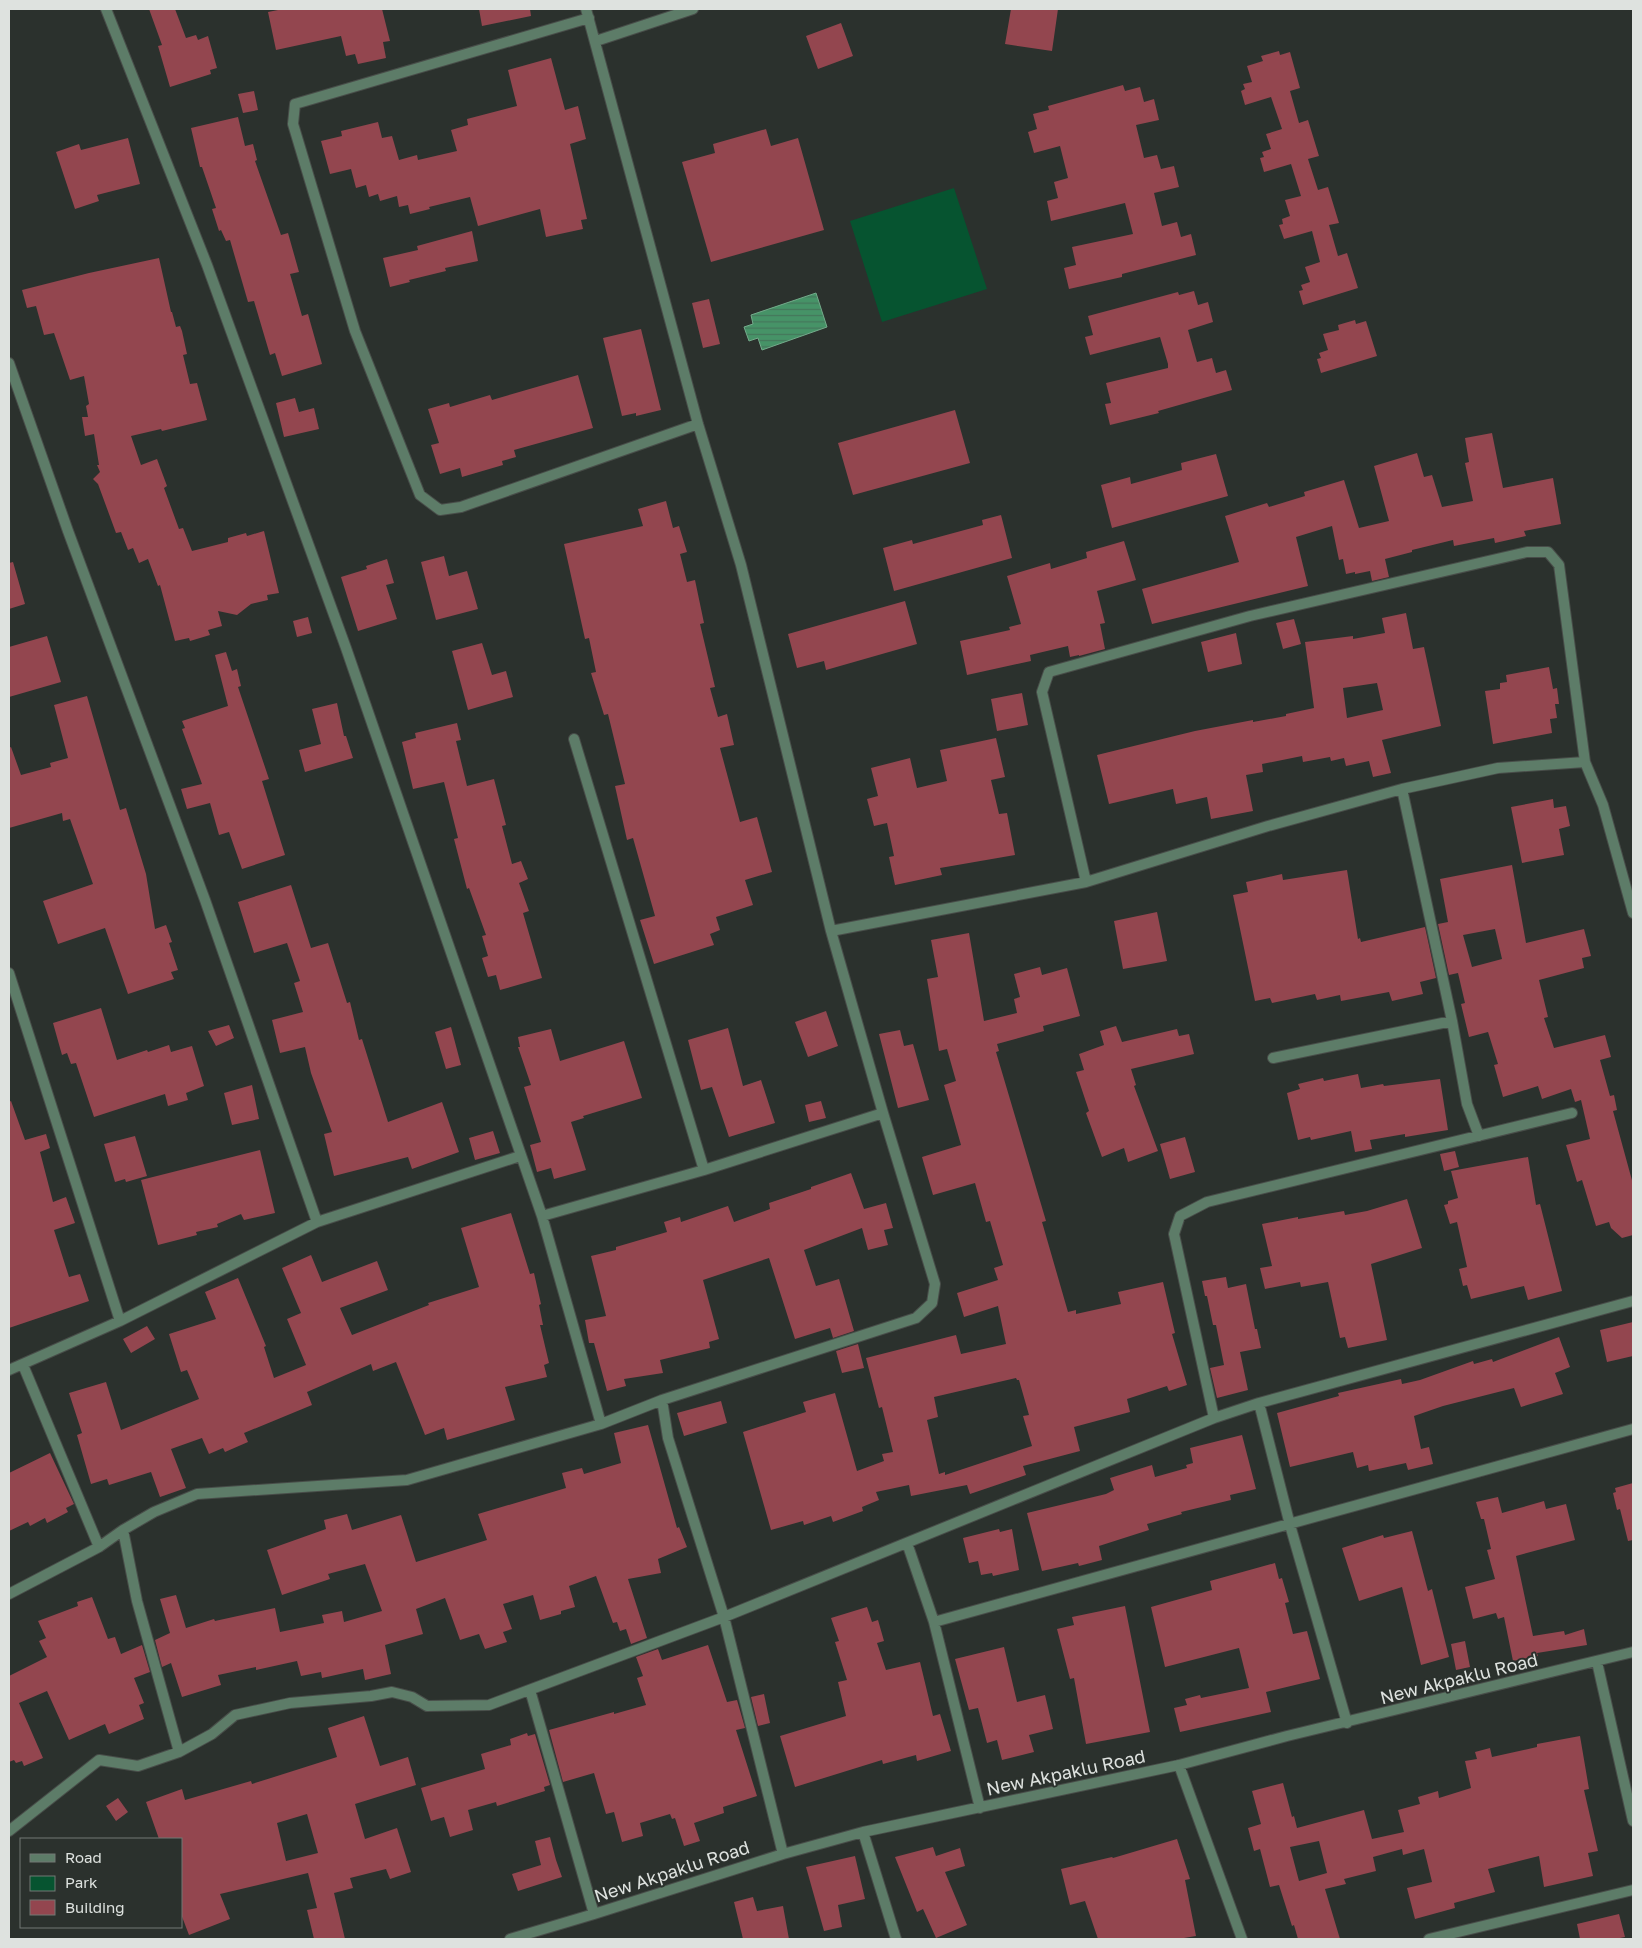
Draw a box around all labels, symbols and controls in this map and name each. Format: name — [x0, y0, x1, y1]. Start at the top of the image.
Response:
street label: New Akpaklu Road — [1378, 1648, 1540, 1708]
street label: New Akpaklu Road — [984, 1744, 1147, 1800]
street label: New Akpaklu Road — [591, 1836, 752, 1907]
legend — [20, 1838, 182, 1928]
text: Road — [65, 1848, 102, 1866]
text: Park — [65, 1873, 98, 1891]
text: Building — [65, 1898, 125, 1916]

